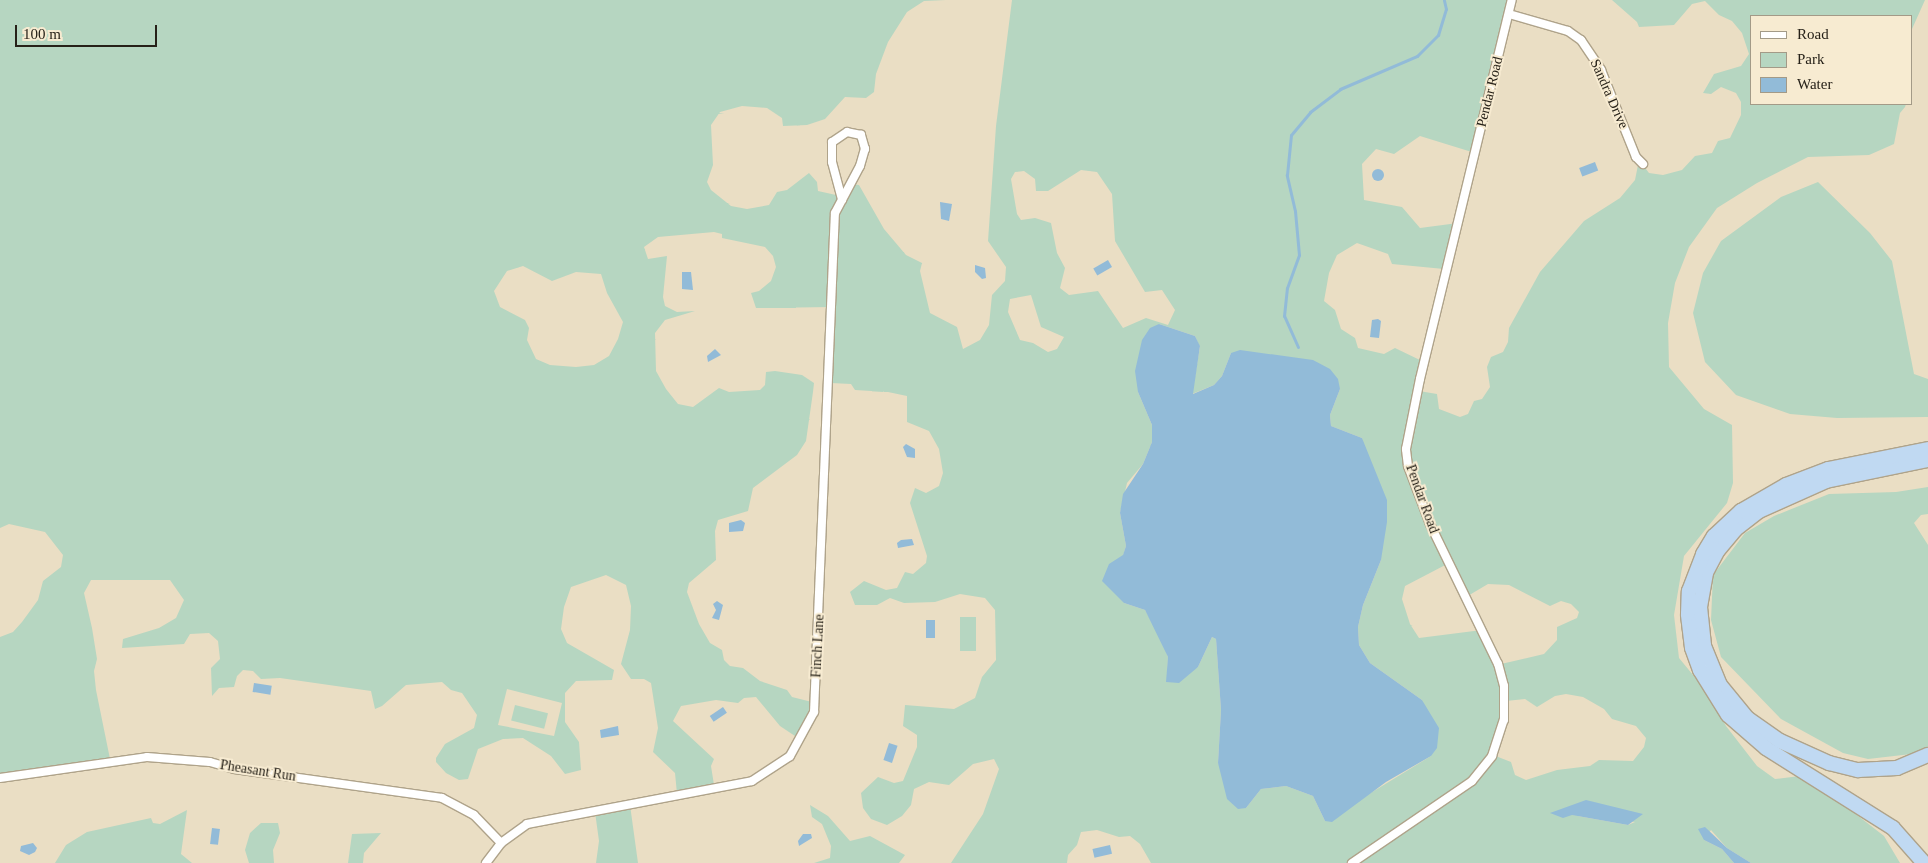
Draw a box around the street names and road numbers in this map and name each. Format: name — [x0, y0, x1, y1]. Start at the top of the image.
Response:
street label: Pendar Road — [1473, 55, 1507, 129]
street label: Sandra Drive — [1586, 57, 1632, 131]
street label: Pendar Road — [1402, 462, 1442, 536]
street label: Finch Lane — [808, 614, 828, 678]
street label: Pheasant Run — [219, 757, 297, 785]

